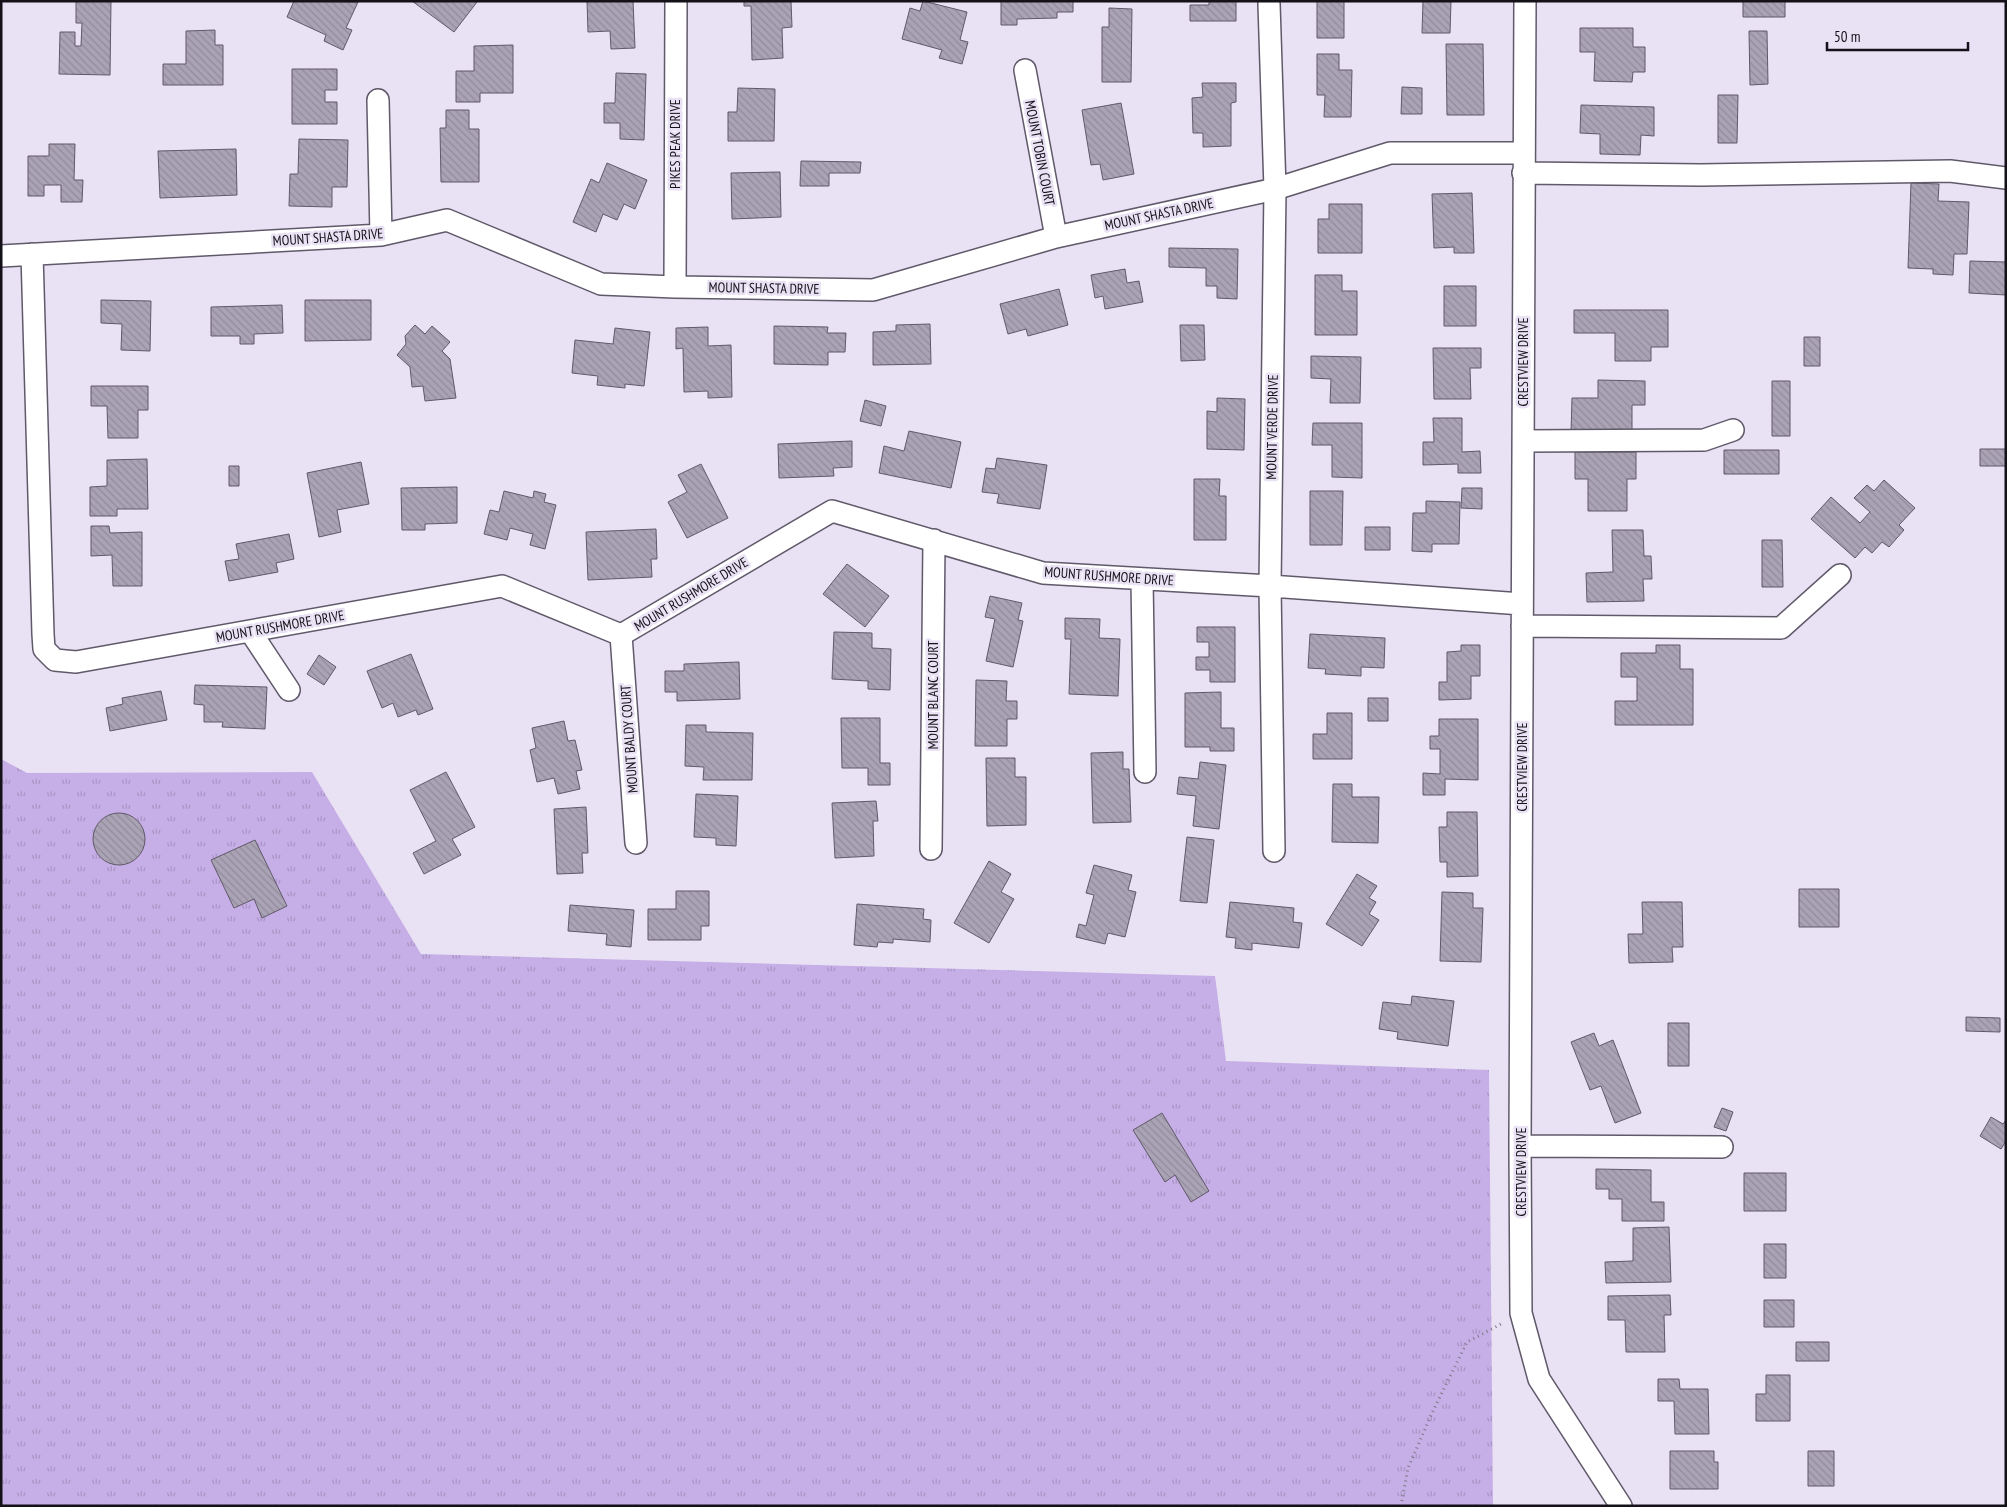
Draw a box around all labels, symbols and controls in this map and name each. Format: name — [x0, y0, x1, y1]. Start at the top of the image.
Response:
scale bar — [1827, 20, 1968, 52]
text: 50 m — [1834, 27, 1860, 46]
street label: PIKES PEAK DRIVE — [666, 99, 684, 189]
street label: MOUNT TOBIN COURT — [1021, 99, 1059, 208]
street label: MOUNT SHASTA DRIVE — [1103, 194, 1215, 234]
street label: MOUNT SHASTA DRIVE — [272, 224, 384, 250]
street label: MOUNT SHASTA DRIVE — [708, 278, 820, 298]
street label: CRESTVIEW DRIVE — [1514, 318, 1532, 406]
street label: MOUNT VERDE DRIVE — [1262, 374, 1282, 480]
street label: MOUNT RUSHMORE DRIVE — [631, 553, 751, 635]
street label: MOUNT RUSHMORE DRIVE — [1044, 562, 1174, 590]
street label: MOUNT RUSHMORE DRIVE — [215, 606, 345, 646]
street label: MOUNT BLANC COURT — [924, 640, 942, 750]
street label: MOUNT BALDY COURT — [616, 683, 642, 794]
street label: CRESTVIEW DRIVE — [1513, 723, 1531, 811]
street label: CRESTVIEW DRIVE — [1512, 1128, 1530, 1216]

